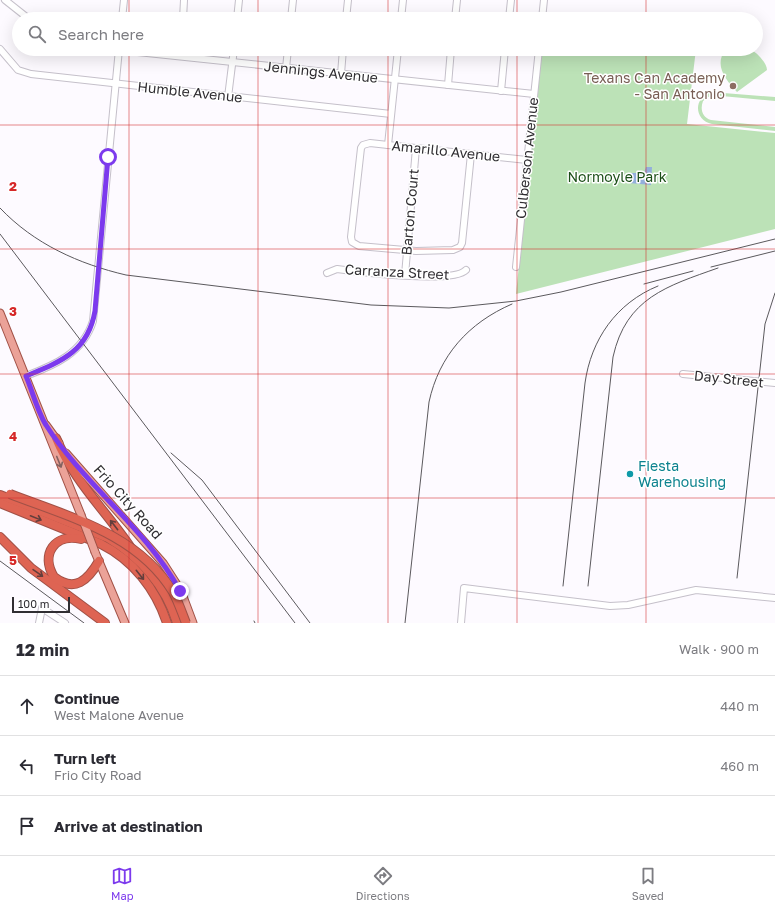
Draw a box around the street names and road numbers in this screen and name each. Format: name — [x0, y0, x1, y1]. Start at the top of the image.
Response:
street label: Jennings Avenue — [263, 57, 379, 86]
street label: Humble Avenue — [137, 78, 243, 105]
street label: Culberson Avenue — [512, 96, 541, 220]
street label: Amarillo Avenue — [391, 136, 501, 165]
street label: Barton Court — [397, 168, 422, 256]
street label: Carranza Street — [344, 260, 450, 283]
street label: Day Street — [693, 366, 765, 391]
street label: Frio City Road — [91, 461, 166, 542]

